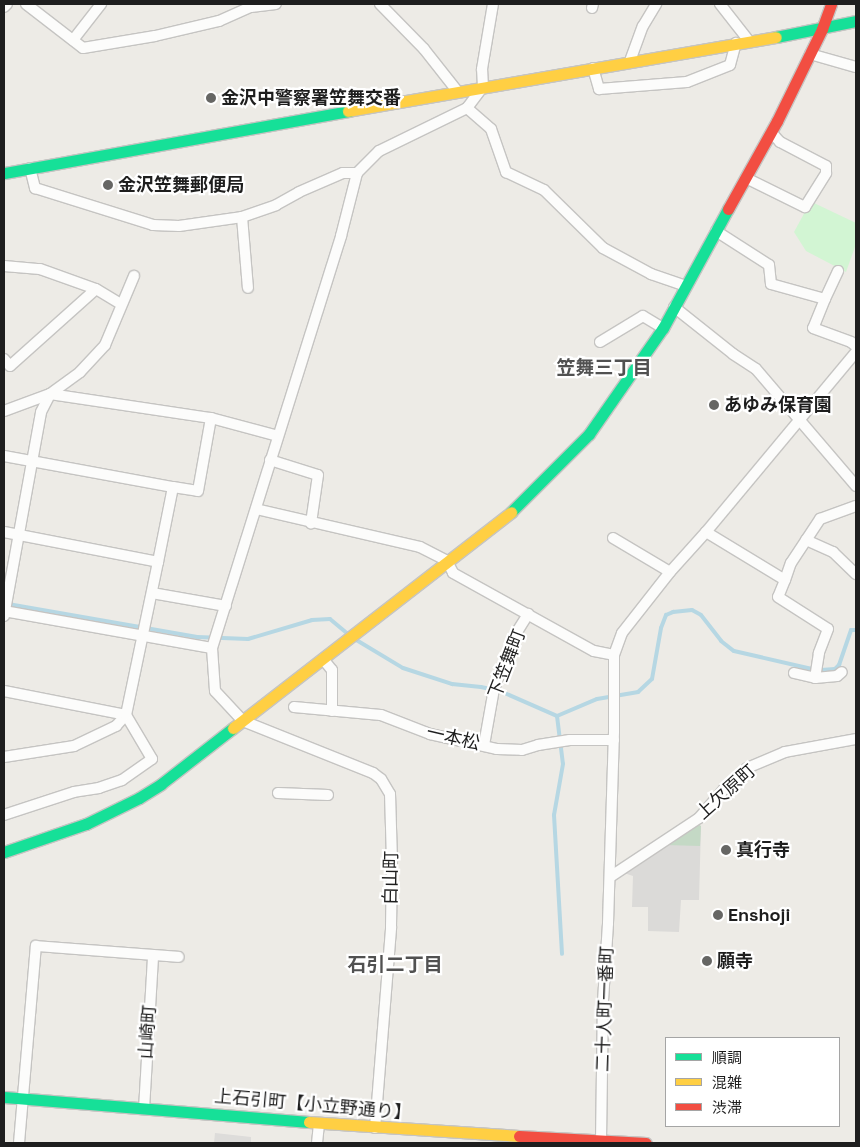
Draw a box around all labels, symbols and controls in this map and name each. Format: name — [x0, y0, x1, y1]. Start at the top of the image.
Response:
place label: 金沢中警察署笠舞交番 — [221, 87, 401, 109]
marker: 金沢中警察署笠舞交番 — [205, 92, 217, 104]
place label: 金沢笠舞郵便局 — [118, 174, 244, 196]
marker: 金沢笠舞郵便局 — [102, 179, 114, 191]
district label: 笠舞三丁目 — [557, 357, 651, 379]
place label: あゆみ保育園 — [724, 394, 832, 416]
marker: あゆみ保育園 — [708, 399, 720, 411]
street label: 下笠舞町 — [484, 627, 530, 701]
street label: 一本松 — [424, 721, 482, 755]
street label: 上欠原町 — [692, 760, 760, 824]
place label: 真行寺 — [736, 839, 790, 861]
marker: 真行寺 — [720, 844, 732, 856]
street label: 白山町 — [380, 851, 402, 905]
place label: Enshoji — [728, 904, 790, 926]
marker: Enshoji — [712, 909, 724, 921]
street label: 二十人町一番町 — [592, 946, 618, 1072]
place label: 願寺 — [717, 950, 753, 972]
district label: 石引二丁目 — [348, 954, 442, 976]
marker: 願寺 — [701, 955, 713, 967]
street label: 山崎町 — [135, 1004, 161, 1060]
legend — [665, 1037, 840, 1127]
text: 順調 — [712, 1048, 742, 1067]
text: 混雑 — [712, 1073, 742, 1092]
street label: 上石引町【小立野通り】 — [213, 1086, 413, 1124]
text: 渋滞 — [712, 1098, 742, 1117]

